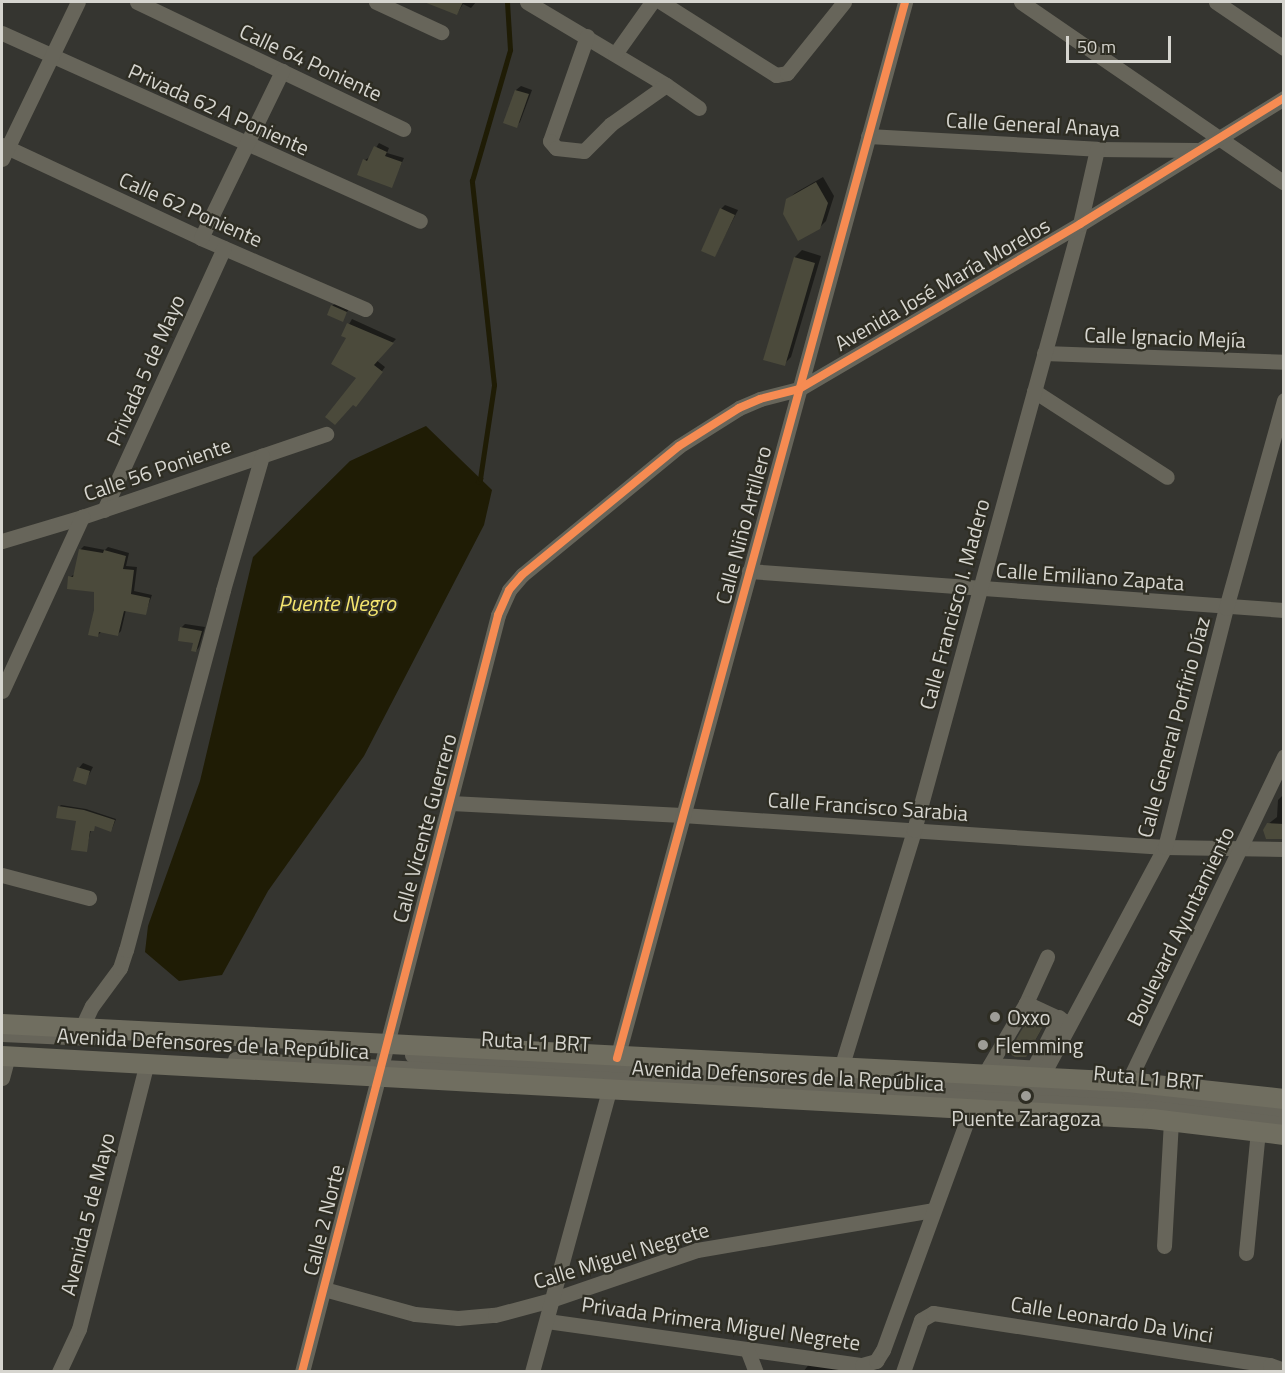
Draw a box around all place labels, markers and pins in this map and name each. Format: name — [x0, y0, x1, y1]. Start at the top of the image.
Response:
place label: Oxxo — [1007, 1004, 1051, 1030]
marker: Oxxo — [988, 1010, 1002, 1024]
place label: Flemming — [995, 1032, 1083, 1058]
marker: Flemming — [976, 1038, 990, 1052]
marker: Puente Zaragoza — [1019, 1089, 1033, 1103]
place label: Puente Zaragoza — [951, 1105, 1101, 1131]

